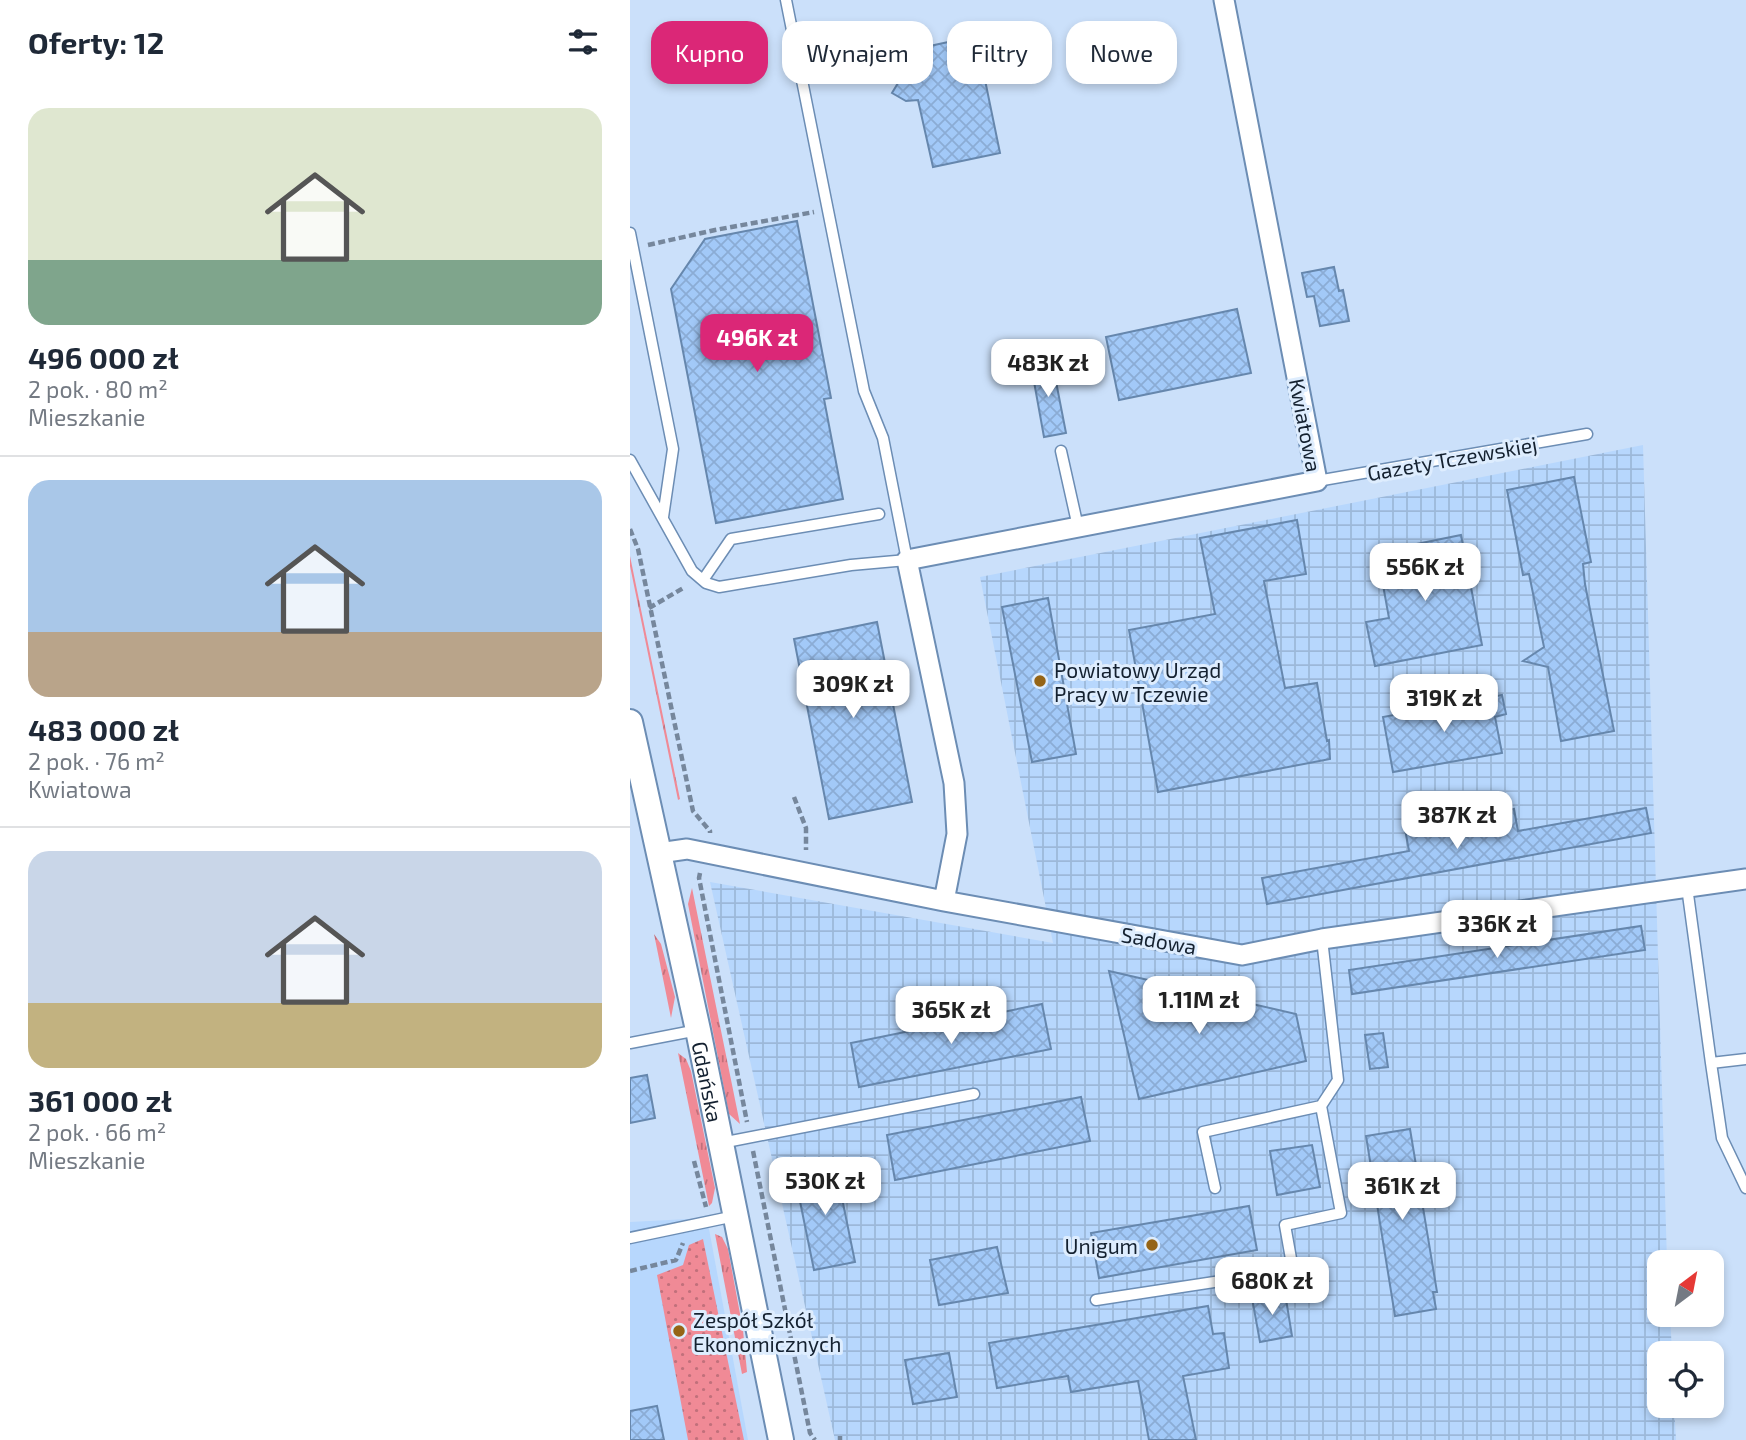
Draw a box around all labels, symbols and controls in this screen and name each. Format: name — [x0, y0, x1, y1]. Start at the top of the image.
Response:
chip: Kupno — [651, 21, 768, 84]
chip: Wynajem — [782, 21, 933, 84]
chip: Filtry — [947, 21, 1052, 84]
chip: Nowe — [1066, 21, 1177, 84]
icon: filters — [564, 23, 602, 61]
text: Oferty: 12 — [28, 24, 164, 60]
icon: home — [252, 154, 378, 280]
pin: 496K zł — [692, 314, 822, 374]
text: 496K zł — [716, 323, 798, 351]
text: 496 000 zł — [28, 339, 179, 375]
pin: 483K zł — [983, 340, 1113, 399]
text: 483K zł — [1007, 348, 1089, 376]
text: 2 pok. · 80 m² — [28, 375, 168, 403]
street label: Kwiatowa — [1285, 376, 1327, 474]
text: Mieszkanie — [28, 403, 145, 431]
street label: Gazety Tczewskiej — [1365, 431, 1539, 486]
icon: home — [252, 526, 378, 652]
pin: 556K zł — [1360, 544, 1490, 603]
text: 556K zł — [1386, 552, 1464, 580]
place label: Powiatowy Urząd Pracy w Tczewie — [1054, 657, 1221, 706]
pin: 309K zł — [788, 660, 918, 720]
text: 309K zł — [813, 669, 893, 697]
marker: Powiatowy Urząd Pracy w Tczewie — [1032, 673, 1048, 689]
pin: 319K zł — [1379, 674, 1509, 734]
text: 319K zł — [1406, 683, 1482, 711]
text: 483 000 zł — [28, 711, 179, 747]
text: 2 pok. · 76 m² — [28, 747, 165, 775]
text: Kwiatowa — [28, 775, 132, 803]
pin: 387K zł — [1392, 792, 1522, 851]
text: 387K zł — [1417, 800, 1497, 828]
icon: home — [252, 897, 378, 1023]
pin: 336K zł — [1432, 900, 1562, 960]
text: 336K zł — [1457, 909, 1537, 937]
street label: Sadowa — [1119, 921, 1199, 959]
pin: 1.11M zł — [1127, 976, 1271, 1036]
text: 1.11M zł — [1159, 985, 1239, 1013]
pin: 365K zł — [886, 986, 1016, 1046]
text: 365K zł — [912, 995, 990, 1023]
street label: Gdańska — [688, 1039, 729, 1124]
text: 361 000 zł — [28, 1082, 172, 1118]
text: 2 pok. · 66 m² — [28, 1118, 166, 1146]
text: Mieszkanie — [28, 1146, 145, 1174]
pin: 530K zł — [760, 1158, 890, 1217]
pin: 361K zł — [1337, 1162, 1467, 1222]
text: 530K zł — [785, 1166, 865, 1194]
text: 361K zł — [1364, 1171, 1440, 1199]
place label: Unigum — [1065, 1233, 1138, 1258]
marker: Unigum — [1144, 1237, 1160, 1253]
north arrow — [1647, 1250, 1724, 1326]
map controls — [1647, 1250, 1724, 1418]
pin: 680K zł — [1207, 1258, 1337, 1317]
text: 680K zł — [1231, 1266, 1313, 1294]
place label: Zespół Szkół Ekonomicznych — [693, 1307, 841, 1356]
marker: Zespół Szkół Ekonomicznych — [671, 1323, 687, 1339]
button: locate — [1647, 1341, 1724, 1418]

